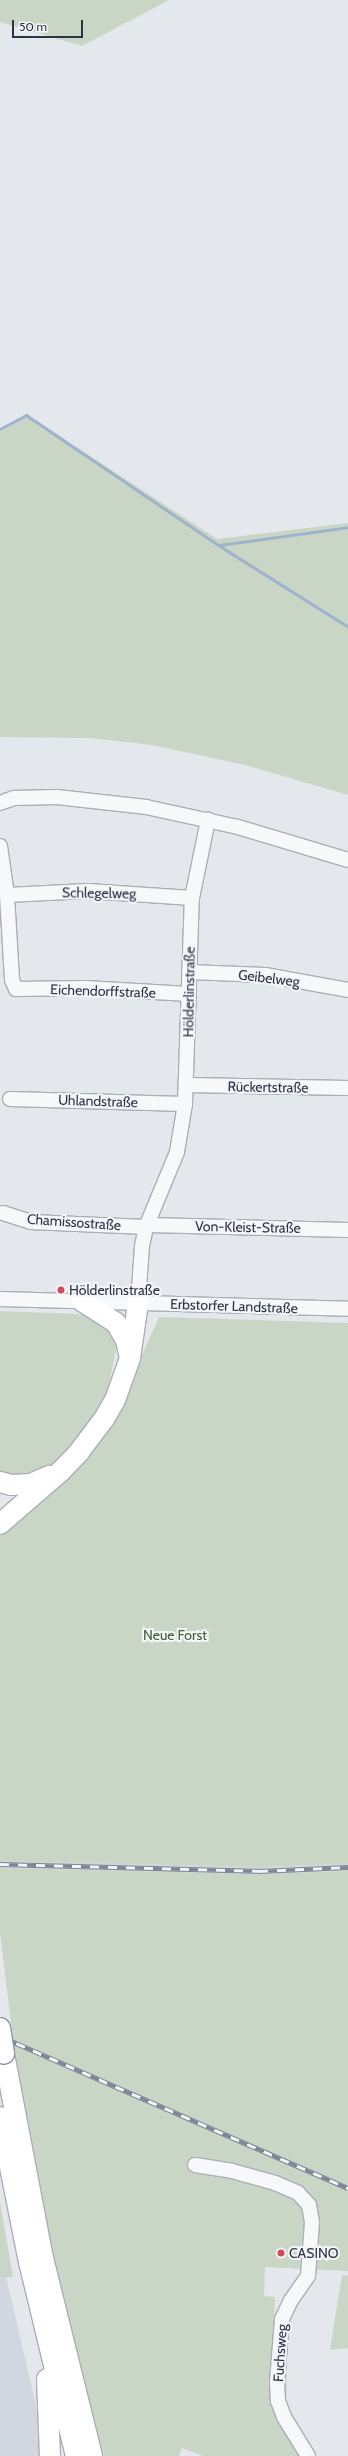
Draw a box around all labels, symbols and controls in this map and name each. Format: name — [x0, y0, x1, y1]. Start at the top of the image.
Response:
scale bar — [14, 12, 85, 38]
text: 50 m — [19, 19, 47, 34]
street label: Schlegelweg — [62, 884, 136, 902]
street label: Hölderlinstraße — [180, 946, 198, 1038]
street label: Geibelweg — [237, 966, 301, 990]
street label: Eichendorffstraße — [50, 981, 156, 1001]
street label: Rückertstraße — [227, 1078, 309, 1096]
street label: Uhlandstraße — [58, 1091, 138, 1111]
street label: Chamissostraße — [26, 1210, 122, 1234]
street label: Von-Kleist-Straße — [195, 1218, 301, 1236]
place label: Hölderlinstraße — [69, 1282, 160, 1298]
marker: Hölderlinstraße — [56, 1285, 66, 1295]
street label: Erbstorfer Landstraße — [170, 1295, 298, 1317]
park label: Neue Forst — [143, 1627, 207, 1643]
place label: CASINO — [289, 2245, 339, 2261]
marker: CASINO — [276, 2248, 286, 2258]
street label: Fuchsweg — [270, 2323, 290, 2383]

